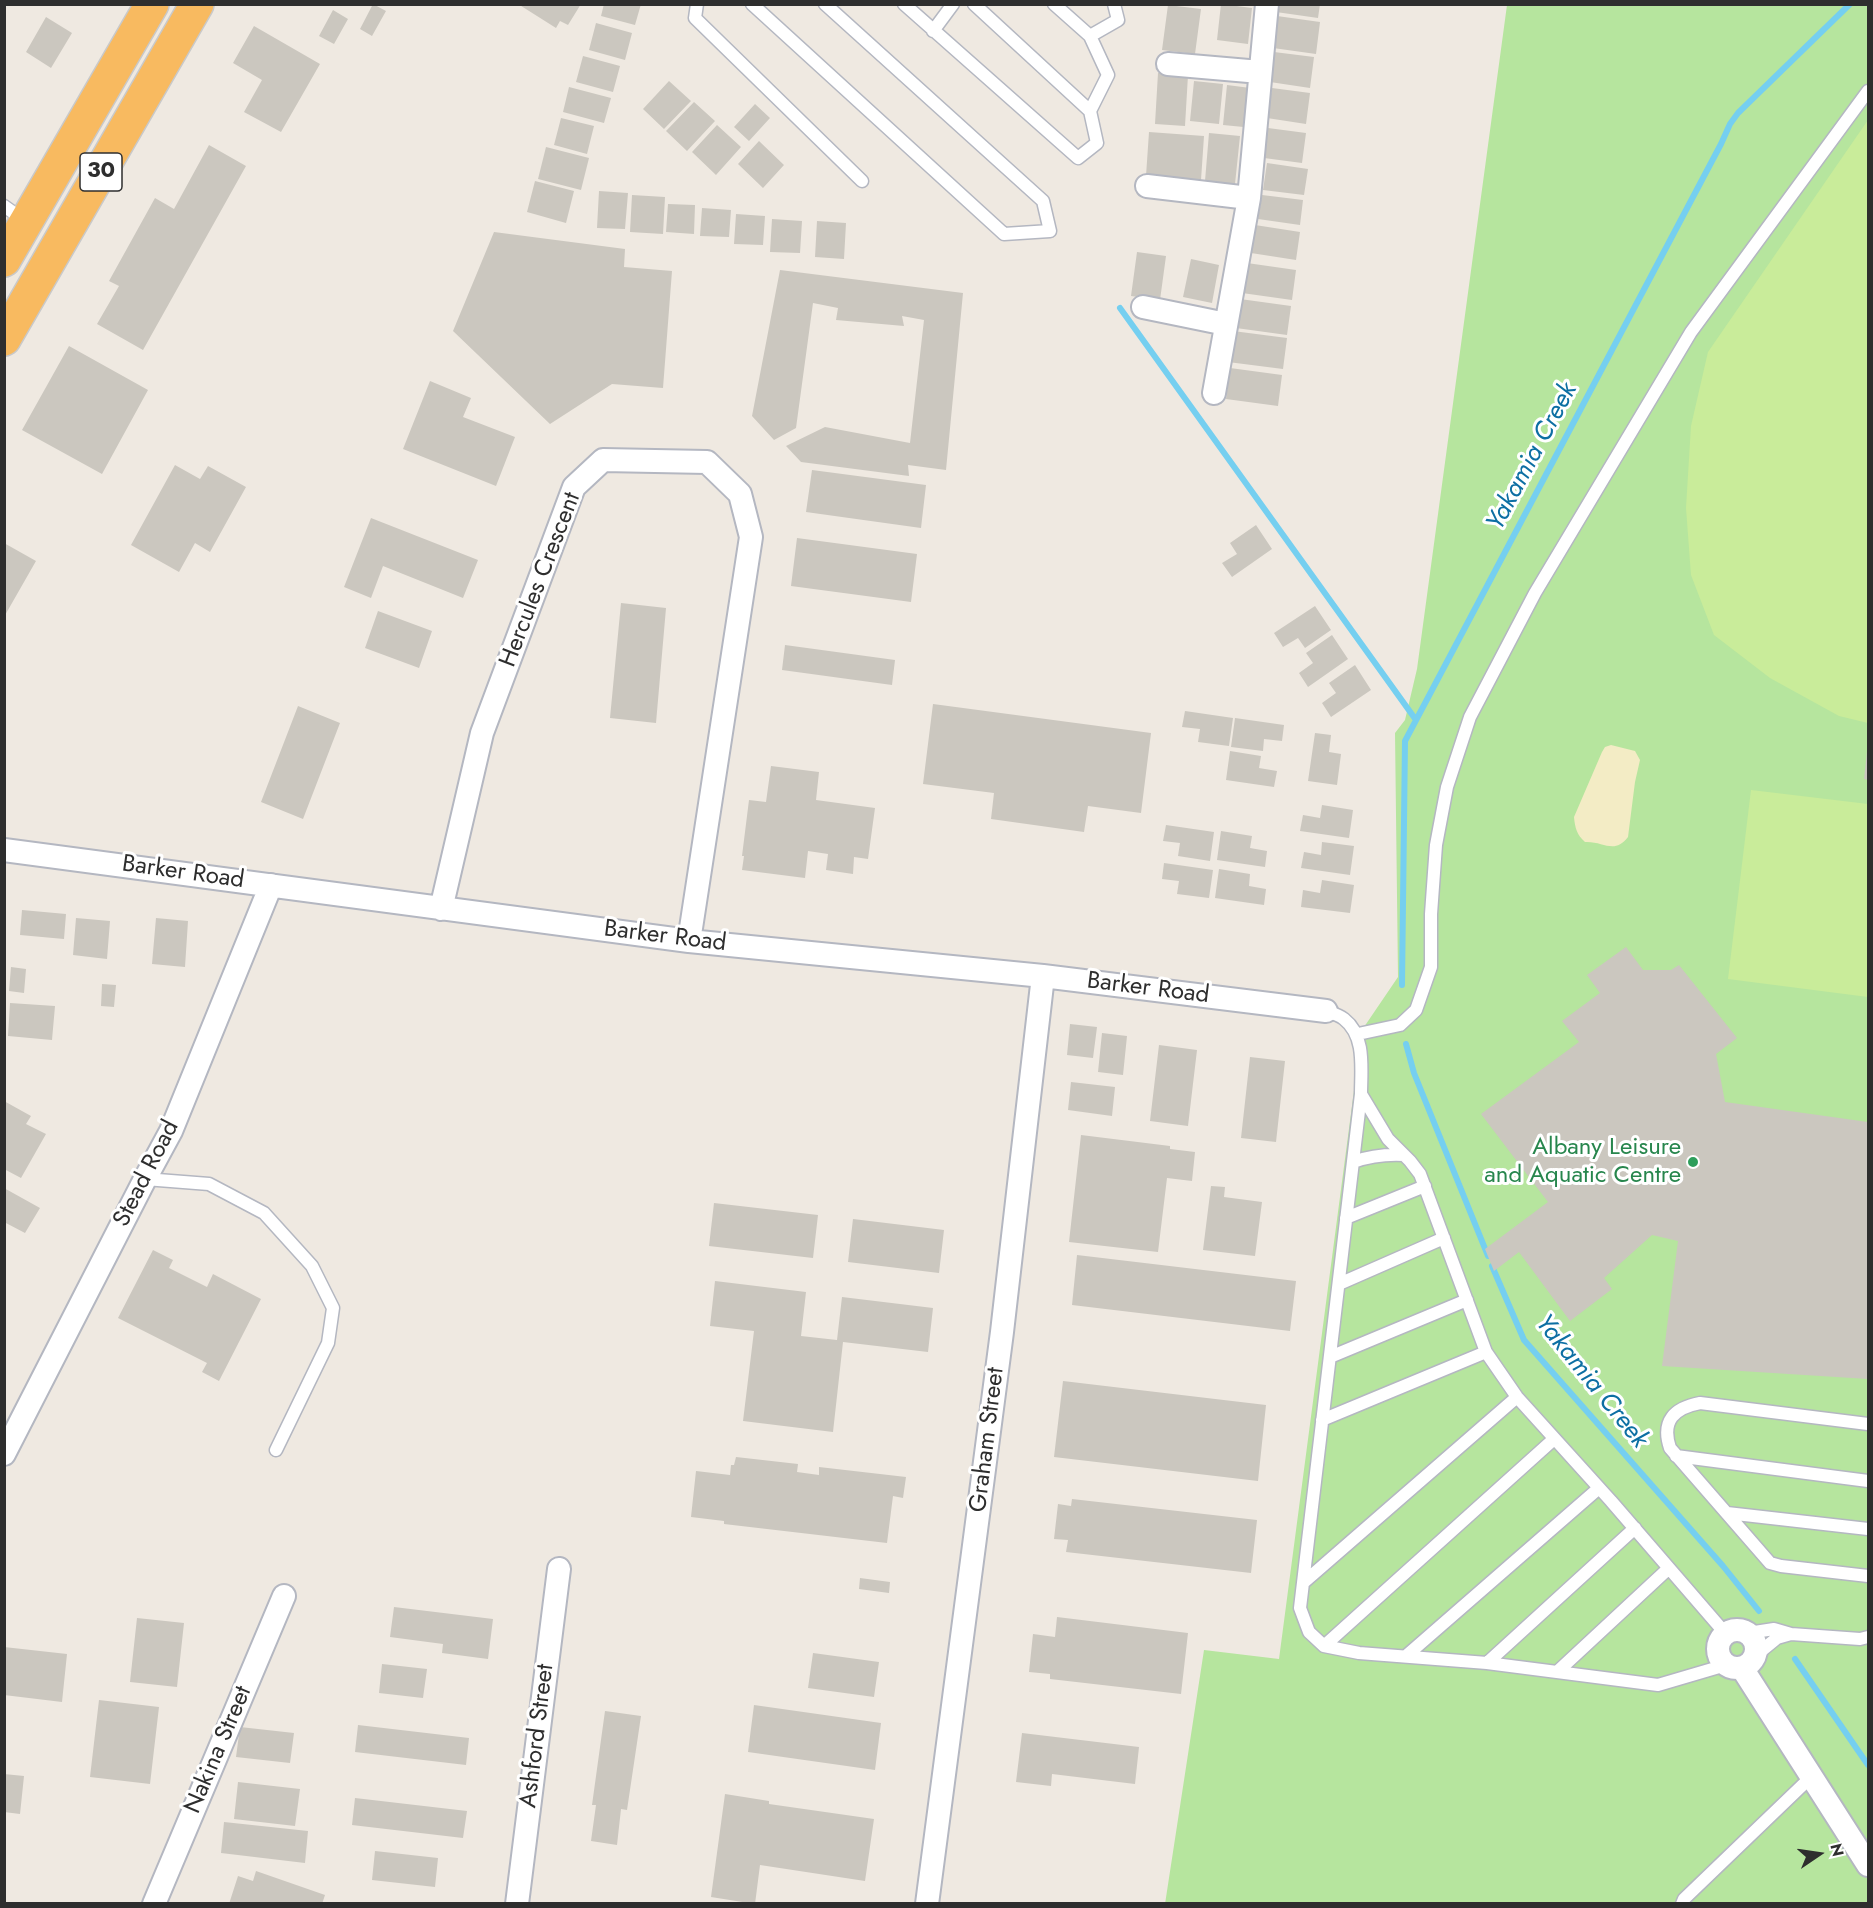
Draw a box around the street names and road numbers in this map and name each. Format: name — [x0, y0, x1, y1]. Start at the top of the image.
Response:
road number: 30 — [80, 153, 122, 191]
street label: Hercules Crescent — [494, 489, 588, 671]
street label: Barker Road — [120, 850, 246, 896]
street label: Barker Road — [602, 915, 728, 959]
street label: Barker Road — [1085, 967, 1211, 1011]
street label: Stead Road — [108, 1116, 186, 1232]
street label: Graham Street — [965, 1366, 1011, 1514]
street label: Ashford Street — [515, 1663, 561, 1809]
street label: Nakina Street — [179, 1682, 259, 1818]

